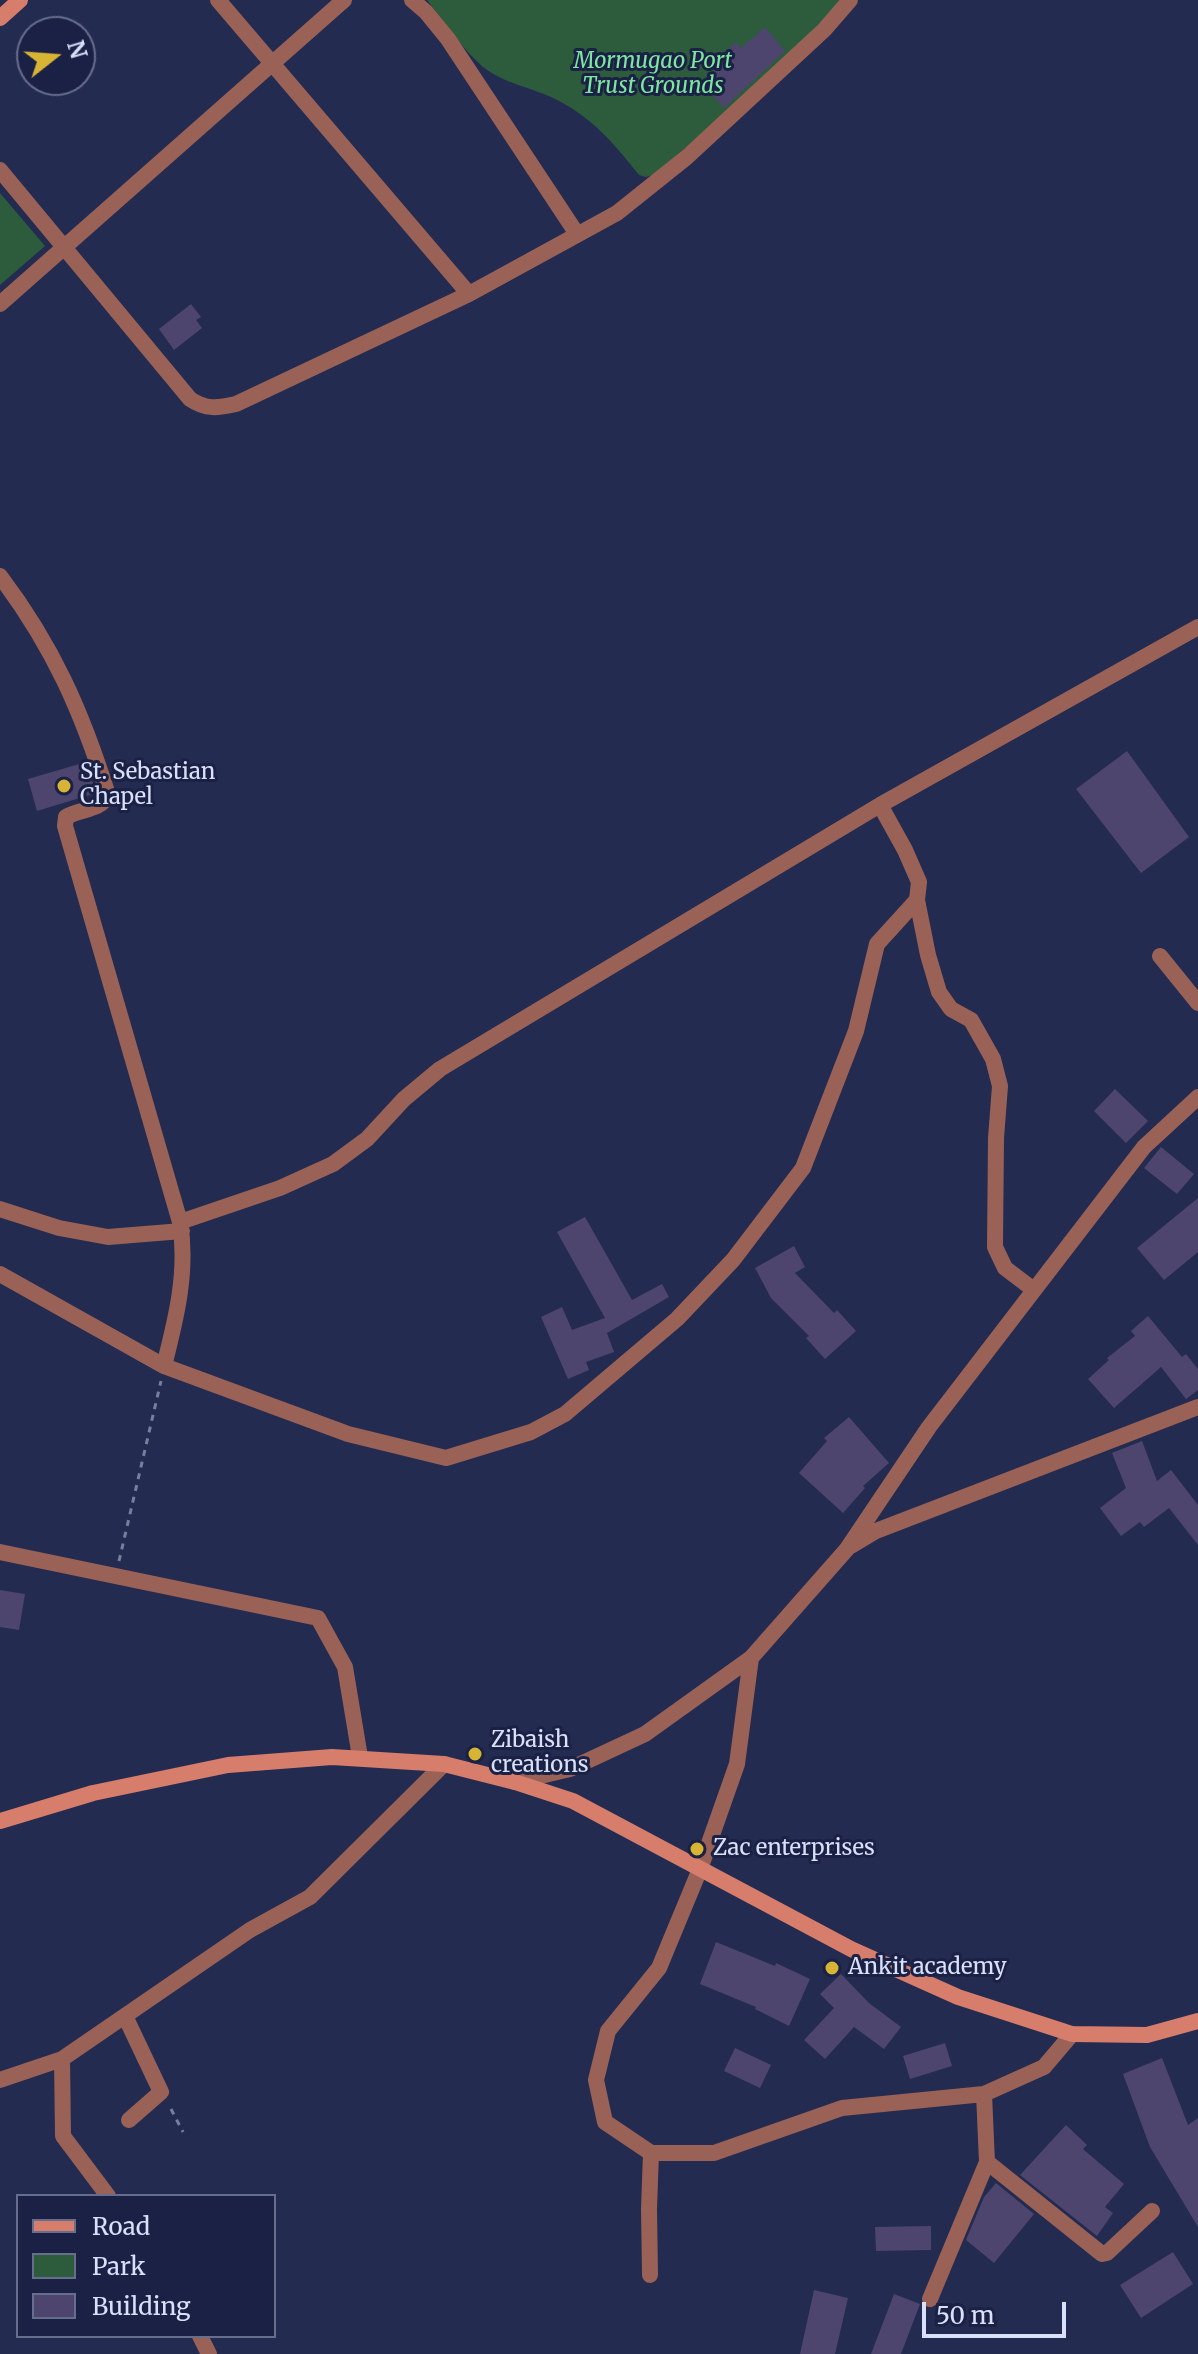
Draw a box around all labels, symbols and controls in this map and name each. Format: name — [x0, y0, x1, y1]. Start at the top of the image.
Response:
north arrow — [16, 16, 96, 96]
text: N — [61, 37, 93, 62]
park label: Mormugao Port Trust Grounds — [574, 49, 732, 100]
place label: St. Sebastian Chapel — [80, 760, 215, 812]
marker: St. Sebastian Chapel — [55, 777, 73, 795]
place label: Zibaish creations — [491, 1728, 589, 1780]
marker: Zibaish creations — [466, 1745, 484, 1763]
place label: Zac enterprises — [713, 1836, 875, 1862]
marker: Zac enterprises — [688, 1840, 706, 1858]
place label: Ankit academy — [848, 1955, 1007, 1981]
marker: Ankit academy — [823, 1959, 841, 1977]
legend — [16, 2194, 276, 2338]
text: Road — [92, 2211, 150, 2242]
text: Park — [92, 2251, 145, 2282]
scale bar — [926, 2286, 1070, 2336]
text: Building — [92, 2291, 191, 2322]
text: 50 m — [936, 2300, 995, 2331]

